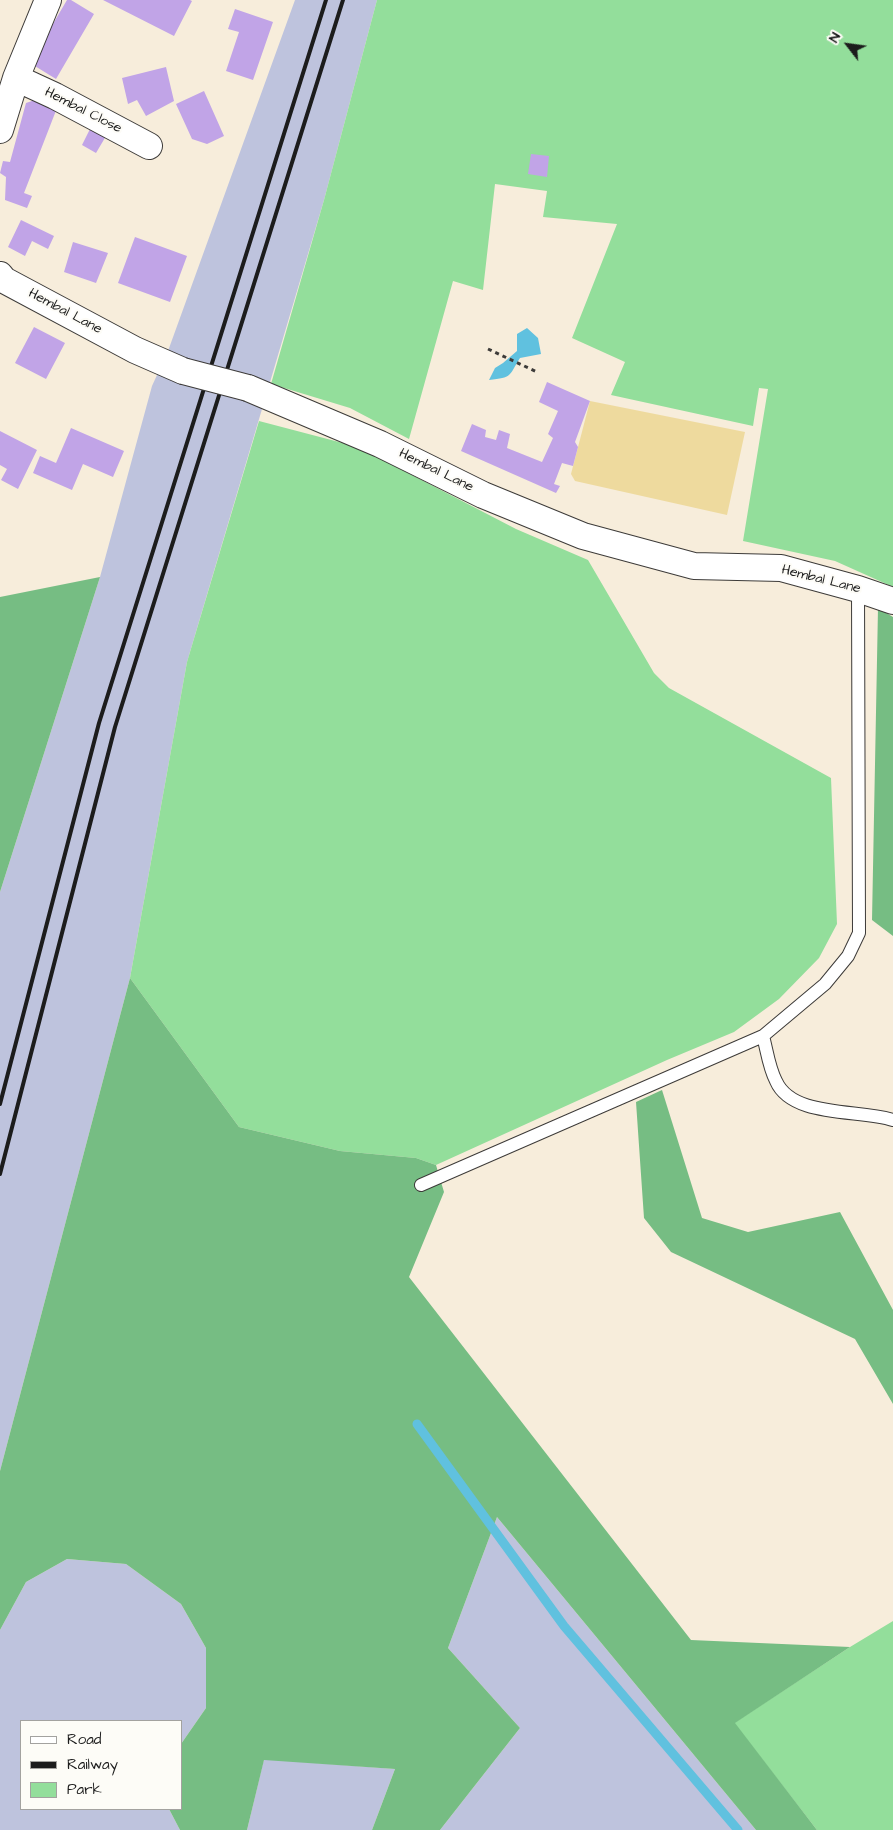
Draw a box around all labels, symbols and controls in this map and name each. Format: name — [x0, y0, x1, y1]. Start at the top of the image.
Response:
north arrow — [823, 20, 873, 70]
text: N — [824, 29, 846, 46]
street label: Hembal Close — [42, 84, 124, 138]
street label: Hembal Lane — [25, 286, 105, 338]
street label: Hembal Lane — [396, 446, 476, 496]
street label: Hembal Lane — [780, 562, 862, 598]
legend — [20, 1720, 182, 1810]
text: Road — [67, 1729, 101, 1750]
text: Railway — [67, 1754, 118, 1775]
text: Park — [67, 1779, 102, 1800]

